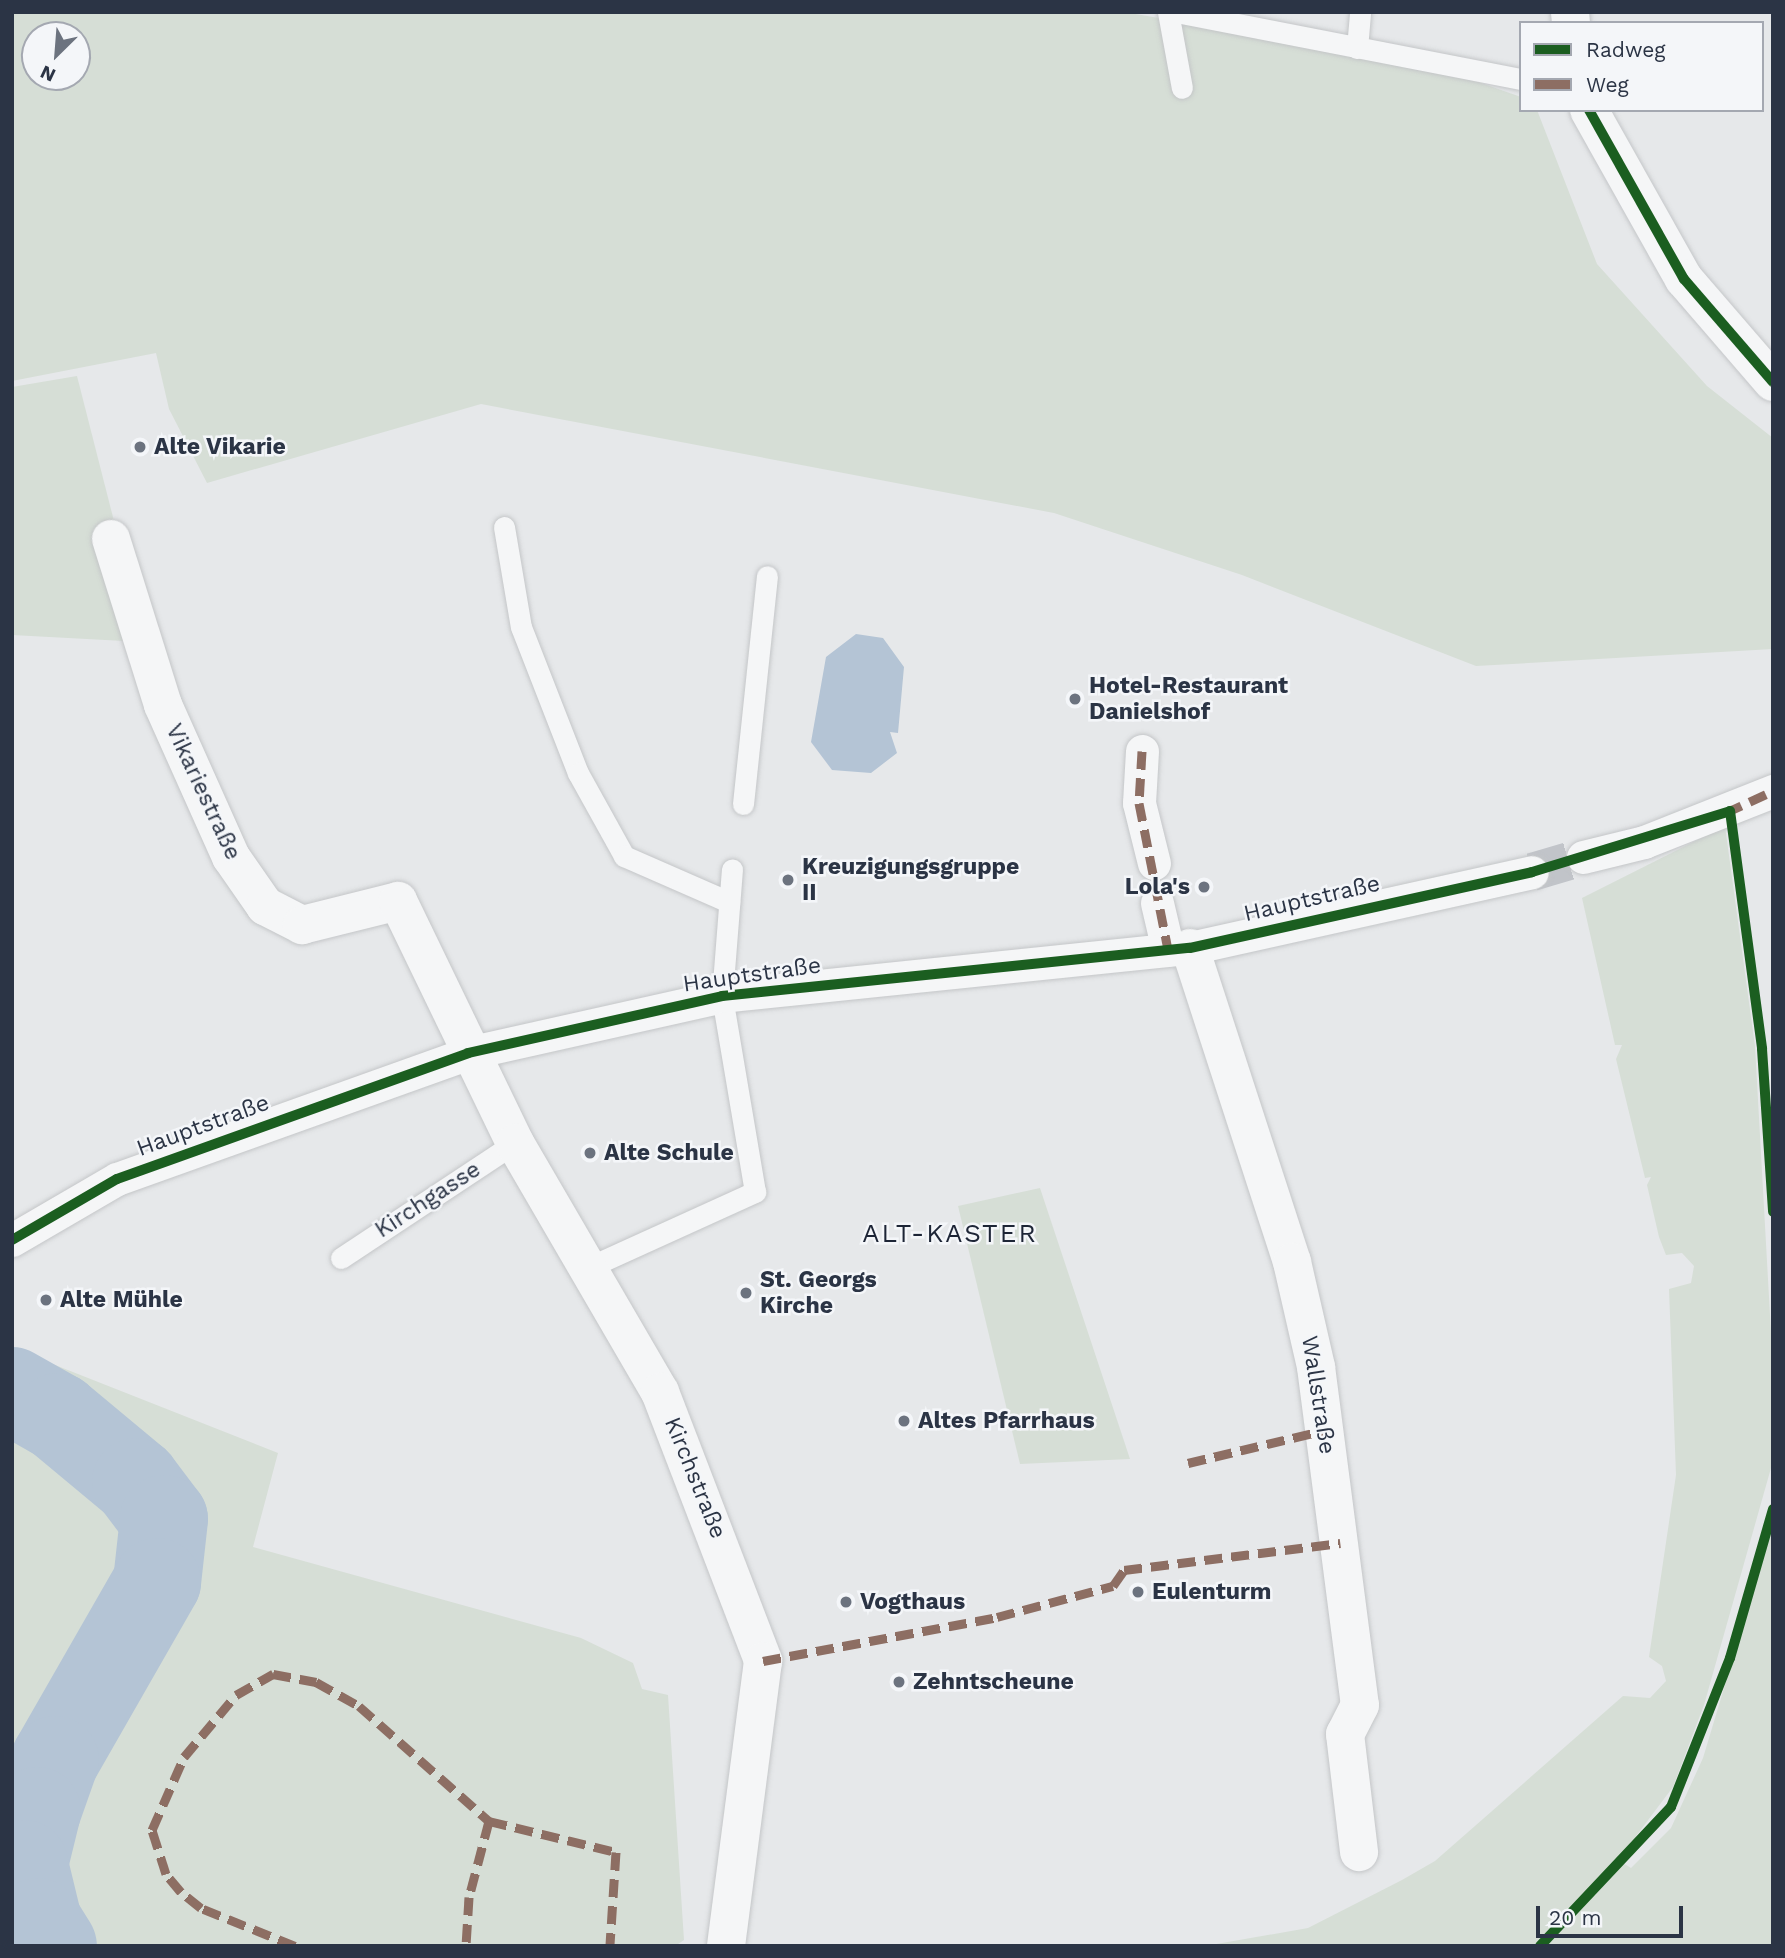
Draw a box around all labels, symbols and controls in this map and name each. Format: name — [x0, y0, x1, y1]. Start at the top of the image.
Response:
north arrow — [21, 21, 91, 91]
legend — [1519, 21, 1764, 112]
text: Radweg — [1586, 37, 1666, 62]
text: N — [37, 60, 59, 87]
text: Weg — [1586, 72, 1629, 97]
place label: Alte Vikarie — [154, 433, 286, 461]
marker: Alte Vikarie — [132, 439, 148, 455]
place label: Hotel-Restaurant Danielshof — [1089, 672, 1288, 726]
marker: Hotel-Restaurant Danielshof — [1067, 691, 1083, 707]
street label: Vikariestraße — [159, 720, 247, 864]
place label: Kreuzigungsgruppe II — [802, 853, 1019, 907]
street label: Hauptstraße — [1241, 870, 1383, 928]
marker: Kreuzigungsgruppe II — [780, 872, 796, 888]
place label: Lola's — [1125, 873, 1190, 901]
marker: Lola's — [1196, 879, 1212, 895]
street label: Hauptstraße — [681, 952, 823, 998]
street label: Hauptstraße — [133, 1089, 273, 1163]
place label: Alte Schule — [604, 1139, 734, 1167]
marker: Alte Schule — [582, 1145, 598, 1161]
street label: Kirchgasse — [370, 1156, 486, 1244]
district label: ALT-KASTER — [864, 1218, 1036, 1250]
place label: St. Georgs Kirche — [760, 1266, 877, 1320]
marker: St. Georgs Kirche — [738, 1285, 754, 1301]
place label: Alte Mühle — [60, 1286, 183, 1314]
marker: Alte Mühle — [38, 1292, 54, 1308]
street label: Wallstraße — [1295, 1334, 1341, 1456]
place label: Altes Pfarrhaus — [918, 1407, 1095, 1435]
street label: Kirchstraße — [658, 1413, 732, 1543]
marker: Altes Pfarrhaus — [896, 1413, 912, 1429]
place label: Eulenturm — [1152, 1578, 1271, 1606]
marker: Eulenturm — [1130, 1584, 1146, 1600]
place label: Vogthaus — [860, 1588, 965, 1616]
marker: Vogthaus — [838, 1594, 854, 1610]
place label: Zehntscheune — [913, 1668, 1074, 1696]
marker: Zehntscheune — [891, 1674, 907, 1690]
scale bar — [1540, 1892, 1687, 1936]
text: 20 m — [1549, 1905, 1601, 1930]

